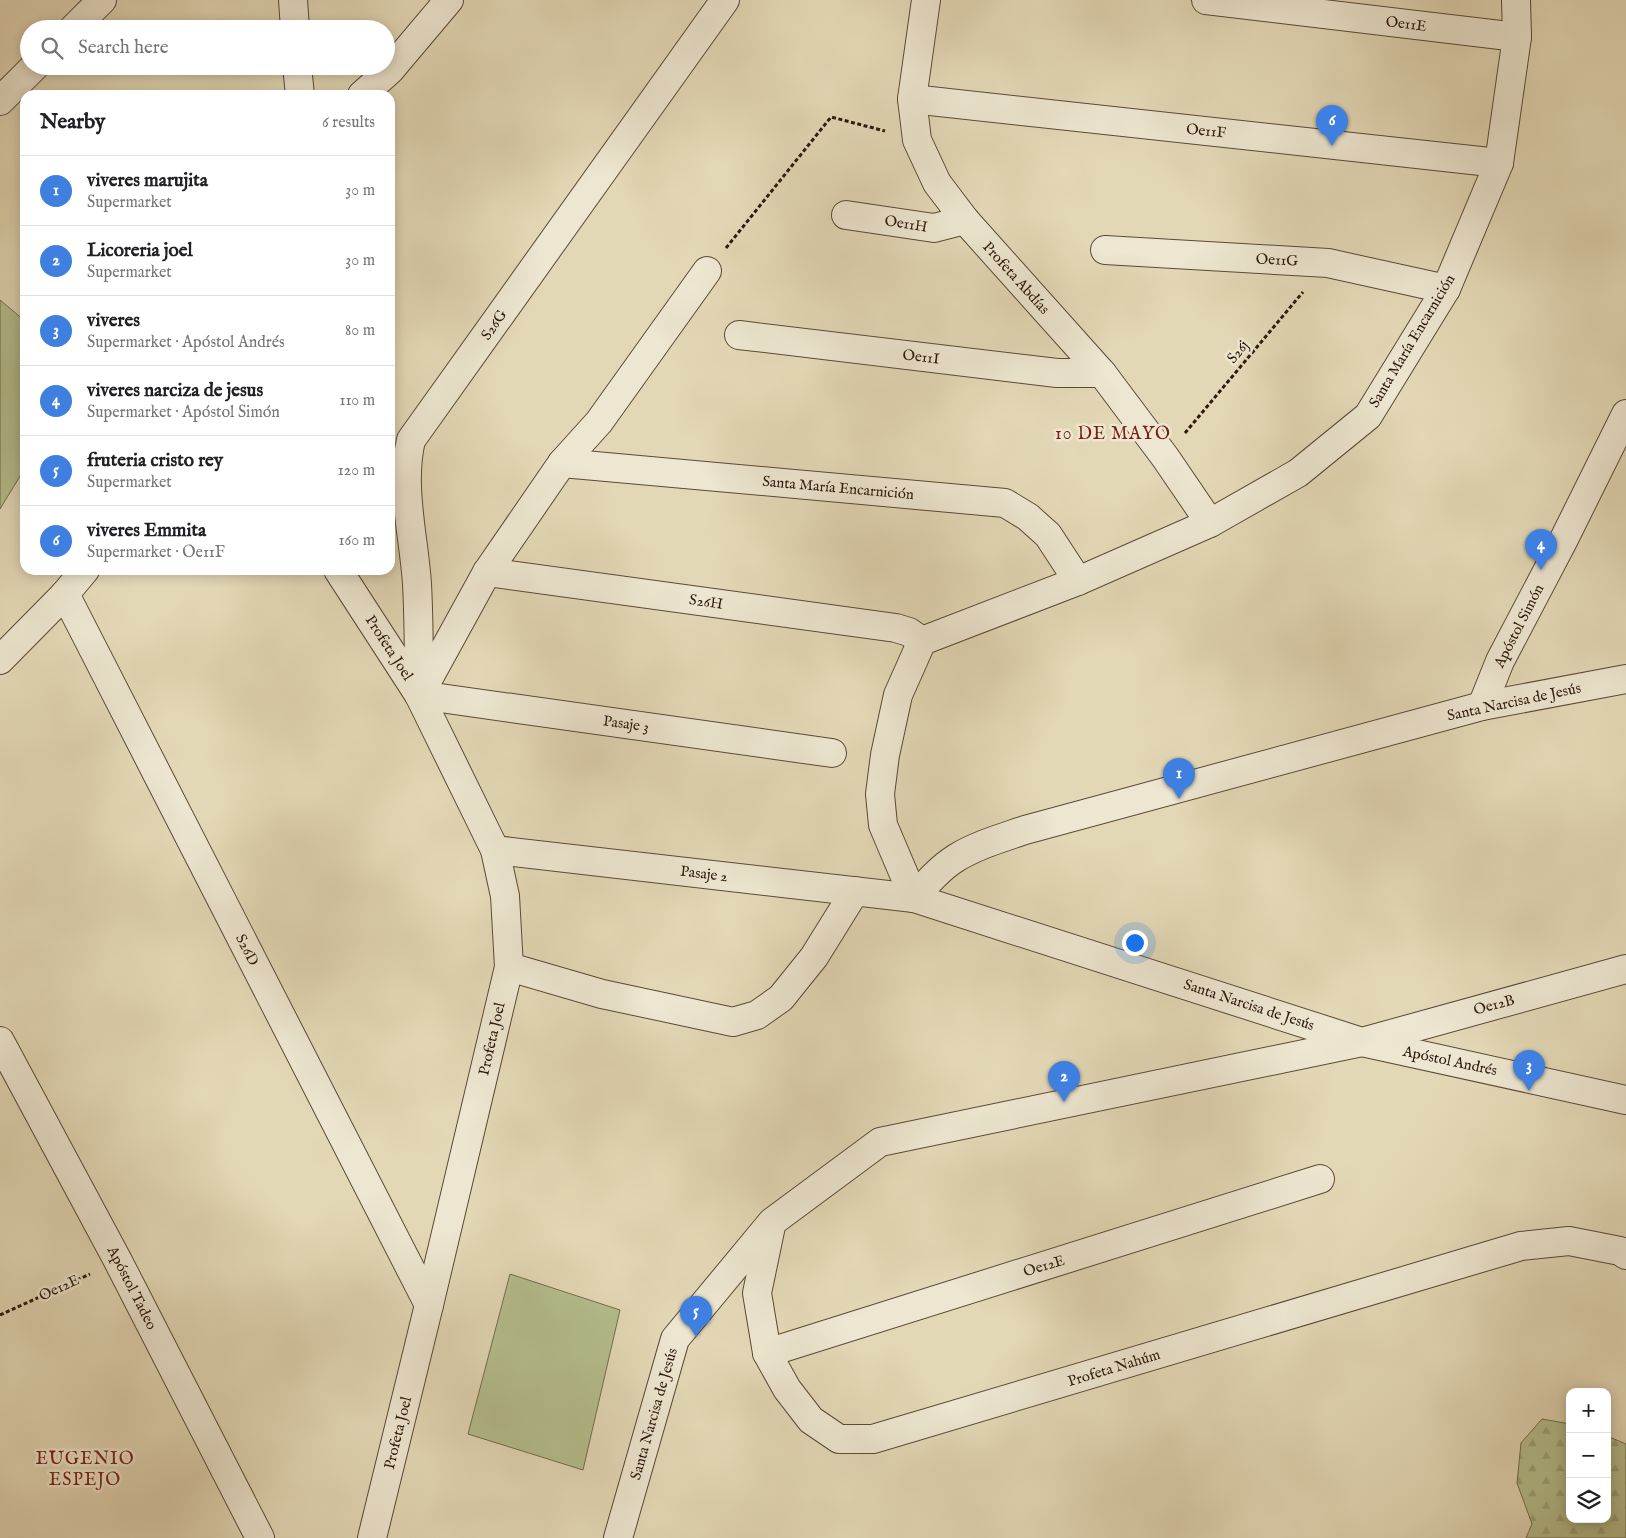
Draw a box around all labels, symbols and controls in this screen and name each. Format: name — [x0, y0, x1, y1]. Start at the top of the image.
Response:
street label: Oe11E — [1385, 12, 1427, 36]
search box — [20, 20, 395, 75]
icon: search — [38, 34, 66, 62]
text: Search here — [78, 36, 169, 60]
pin: 6 — [1316, 105, 1348, 146]
text: Nearby — [40, 109, 105, 136]
text: 6 results — [322, 113, 375, 133]
street label: Oe11F — [1185, 119, 1227, 143]
text: viveres marujita — [87, 169, 208, 193]
text: 1 — [53, 181, 59, 201]
text: 30 m — [345, 181, 375, 201]
text: Supermarket — [87, 193, 172, 213]
street label: Oe11H — [883, 211, 929, 237]
street label: Profeta Abdías — [978, 238, 1054, 318]
text: Licoreria joel — [87, 239, 193, 263]
street label: Oe11G — [1255, 249, 1299, 271]
text: 2 — [52, 251, 60, 271]
text: 30 m — [345, 251, 375, 271]
text: Supermarket — [87, 263, 172, 283]
street label: Santa María Encarnición — [1365, 271, 1459, 411]
street label: S26G — [477, 306, 511, 344]
text: viveres — [87, 309, 140, 333]
text: 3 — [53, 321, 59, 341]
text: 80 m — [345, 321, 375, 341]
text: Supermarket · Apóstol Andrés — [87, 333, 285, 353]
street label: S26j — [1223, 336, 1253, 368]
street label: Oe11I — [902, 345, 941, 369]
text: viveres narciza de jesus — [87, 379, 263, 403]
text: 4 — [52, 391, 60, 411]
text: 110 m — [339, 391, 375, 411]
text: Supermarket · Apóstol Simón — [87, 403, 280, 423]
district label: 10 DE MAYO — [1055, 423, 1171, 446]
text: fruteria cristo rey — [87, 449, 223, 473]
text: 5 — [53, 461, 59, 481]
text: 120 m — [338, 461, 375, 481]
street label: Santa María Encarnición — [761, 472, 915, 504]
text: Supermarket — [87, 473, 172, 493]
text: viveres Emmita — [87, 519, 206, 543]
pin: 4 — [1525, 529, 1557, 570]
text: 6 — [53, 531, 59, 551]
text: 160 m — [339, 531, 375, 551]
text: Supermarket · Oe11F — [87, 543, 225, 563]
street label: Apóstol Simón — [1489, 581, 1548, 672]
street label: S26H — [688, 590, 724, 614]
street label: Profeta Joel — [361, 612, 418, 685]
street label: Santa Narcisa de Jesús — [1445, 679, 1583, 725]
street label: Pasaje 3 — [602, 711, 650, 737]
pin: 1 — [1163, 758, 1195, 799]
street label: Pasaje 2 — [679, 862, 729, 886]
your location — [1122, 930, 1148, 956]
street label: S26D — [231, 931, 263, 969]
street label: Santa Narcisa de Jesús — [1181, 975, 1317, 1035]
street label: Oe12B — [1471, 990, 1517, 1020]
street label: Profeta Joel — [474, 1000, 510, 1077]
street label: Apóstol Andrés — [1400, 1042, 1499, 1080]
pin: 3 — [1513, 1050, 1545, 1091]
pin: 2 — [1048, 1061, 1080, 1102]
street label: Apóstol Tadeo — [102, 1242, 161, 1333]
street label: Oe12E — [1021, 1251, 1067, 1281]
street label: Oe12E — [36, 1270, 82, 1306]
pin: 5 — [680, 1296, 712, 1337]
street label: Profeta Nahúm — [1065, 1345, 1163, 1391]
street label: Santa Narcisa de Jesús — [626, 1346, 682, 1482]
map controls — [1566, 1388, 1611, 1523]
button: + — [1566, 1388, 1611, 1433]
street label: Profeta Joel — [380, 1394, 416, 1471]
button: − — [1566, 1433, 1611, 1478]
district label: EUGENIO ESPEJO — [35, 1448, 135, 1492]
button: layers — [1566, 1478, 1611, 1523]

